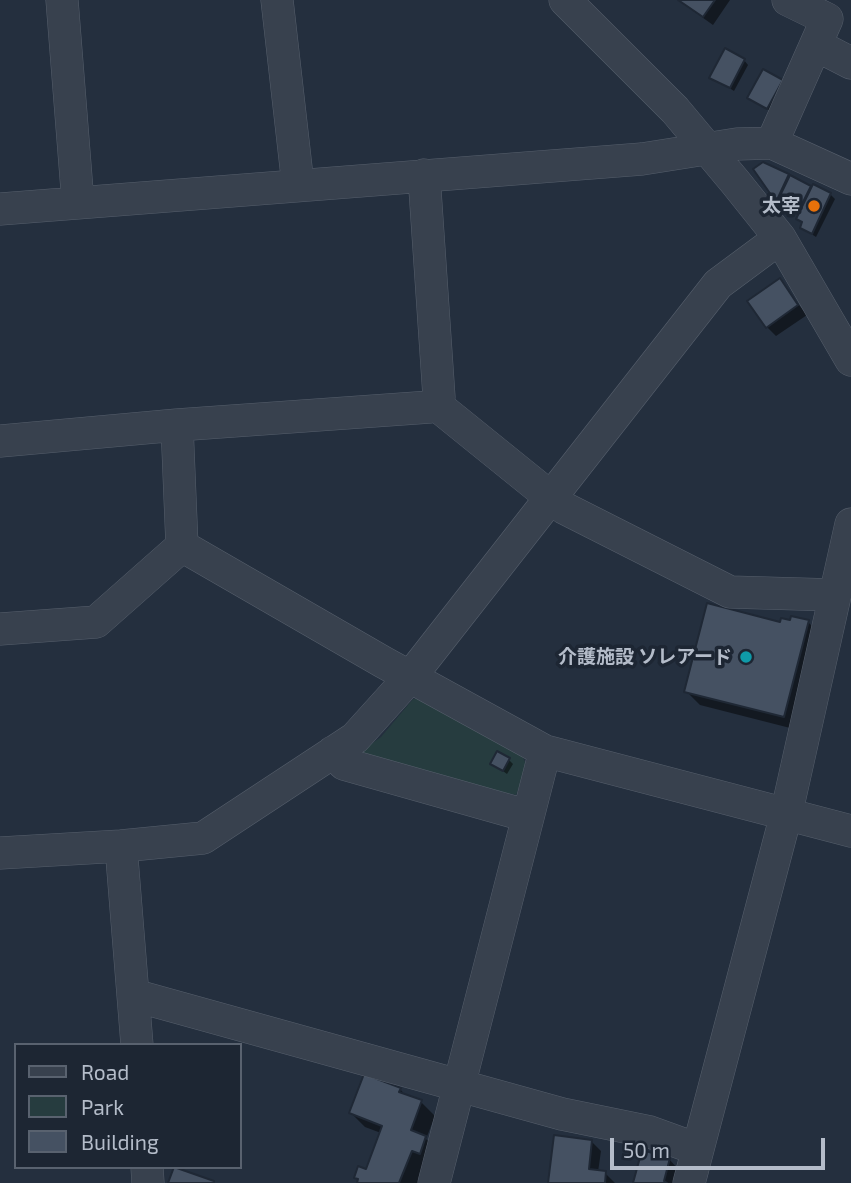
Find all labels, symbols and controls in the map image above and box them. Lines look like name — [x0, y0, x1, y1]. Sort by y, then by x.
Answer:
place label: 太宰 — [762, 195, 800, 217]
marker: 太宰 — [806, 198, 822, 214]
place label: 介護施設 ソレアード — [558, 646, 732, 668]
marker: 介護施設 ソレアード — [738, 649, 754, 665]
legend — [14, 1043, 242, 1169]
text: Road — [81, 1059, 129, 1084]
text: Park — [81, 1094, 124, 1119]
scale bar — [613, 1124, 828, 1168]
text: Building — [81, 1129, 159, 1154]
text: 50 m — [623, 1137, 670, 1162]

